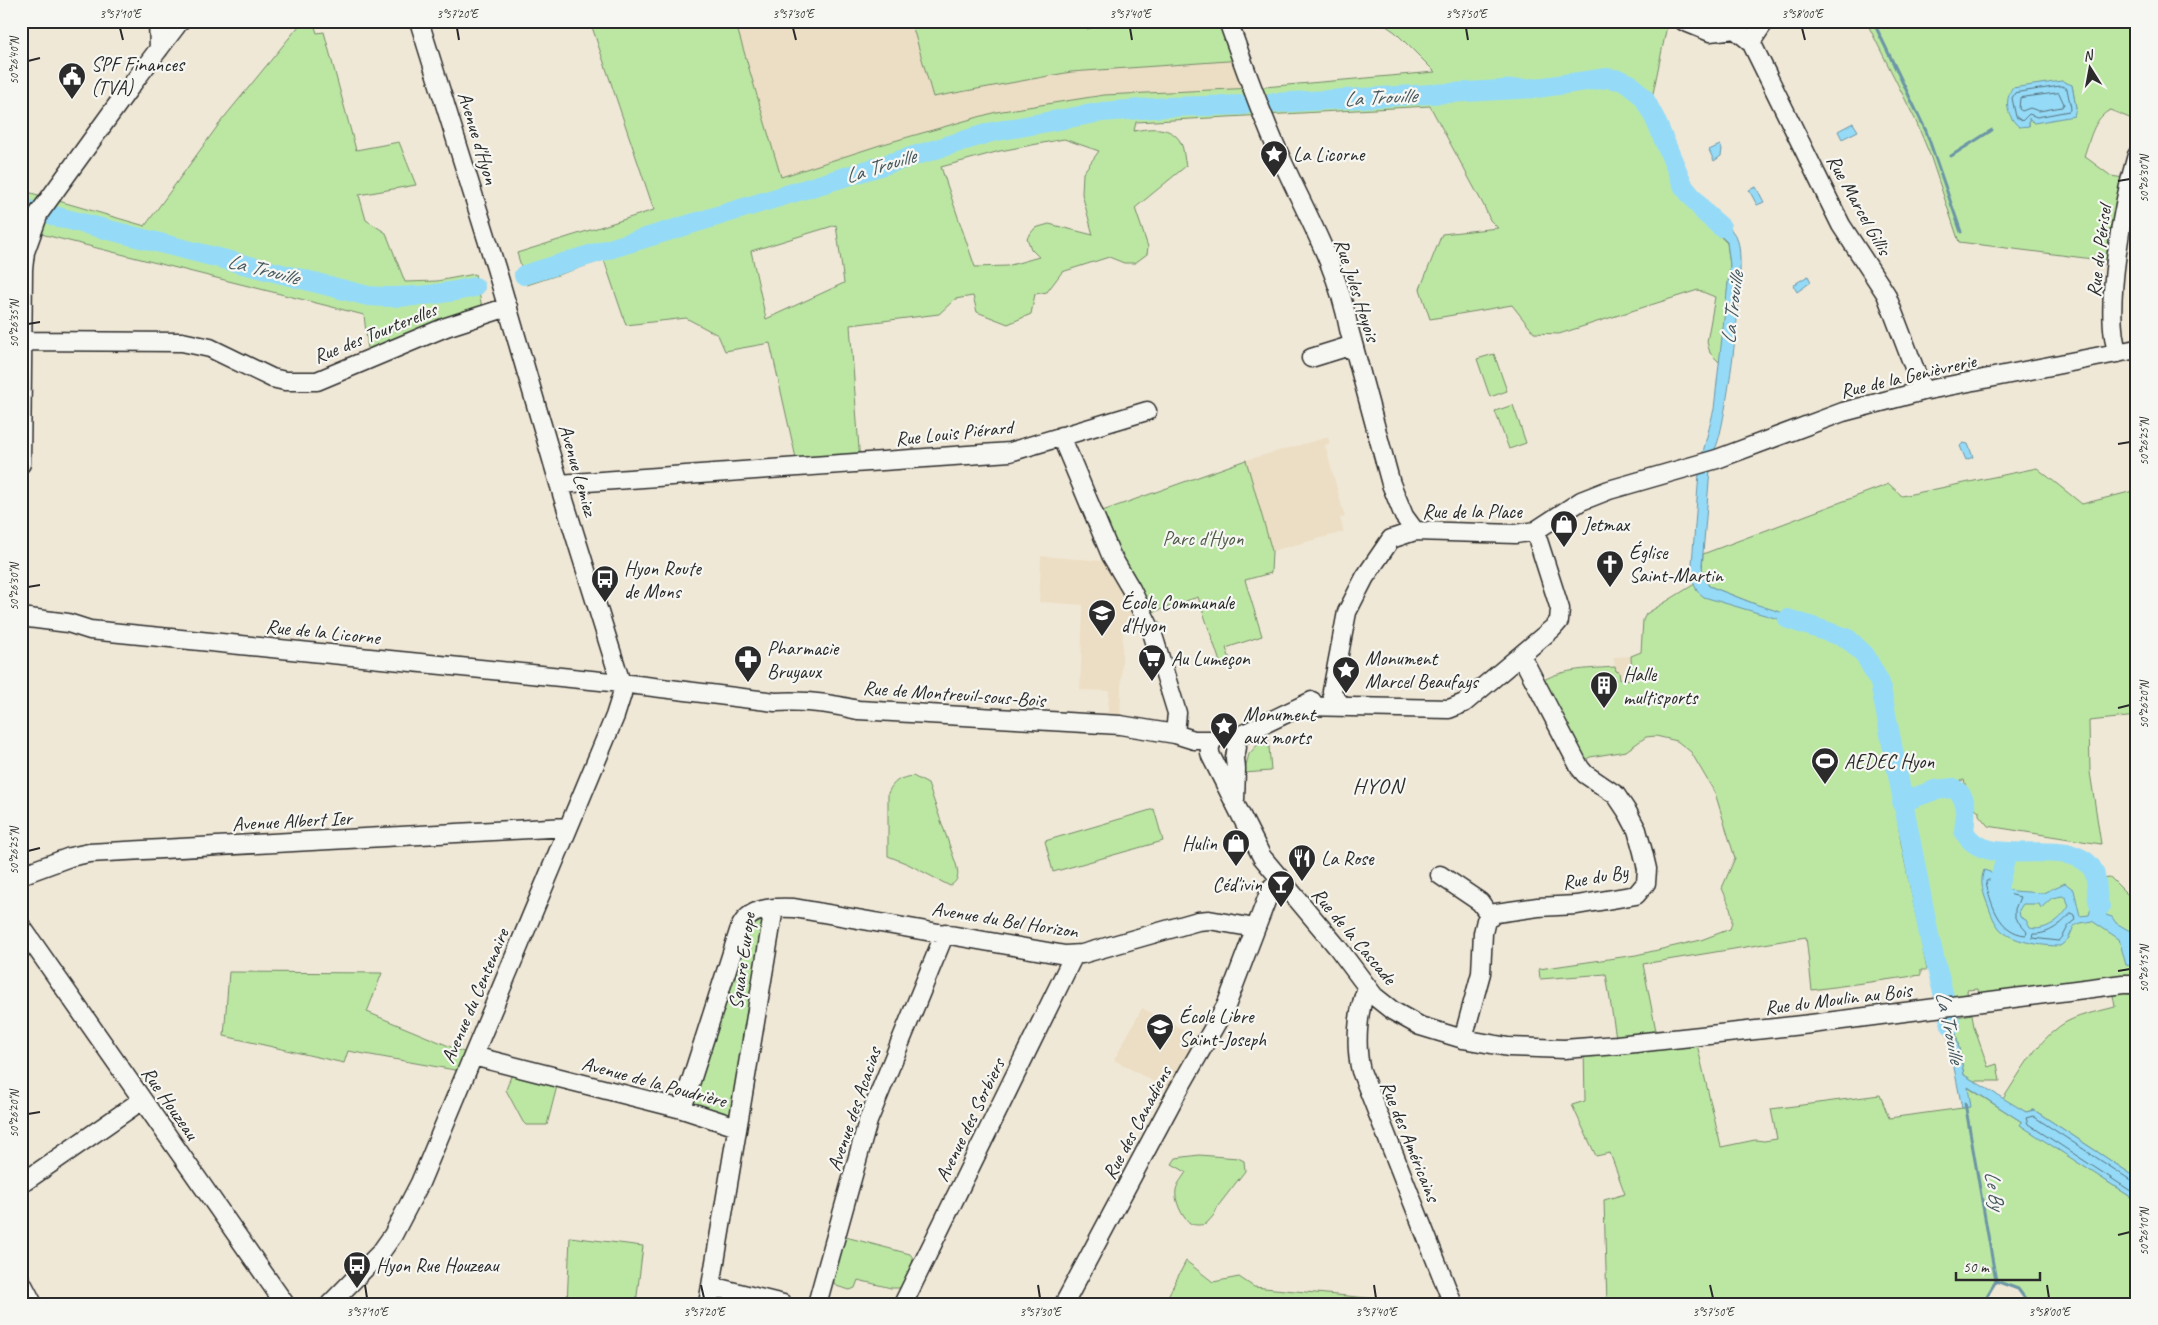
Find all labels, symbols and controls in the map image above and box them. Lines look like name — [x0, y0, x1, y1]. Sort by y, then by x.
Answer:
text: 3°57'10"E — [100, 6, 142, 22]
text: 3°57'20"E — [437, 6, 479, 22]
text: 3°57'30"E — [773, 6, 815, 22]
text: 3°57'40"E — [1110, 6, 1152, 22]
text: 3°57'50"E — [1446, 6, 1488, 22]
text: 3°58'00"E — [1782, 6, 1824, 22]
text: 50°26'40"N — [6, 36, 22, 85]
north arrow — [2066, 42, 2116, 92]
text: N — [2082, 46, 2096, 65]
place label: SPF Finances (TVA) — [91, 52, 186, 100]
public building icon: SPF Finances (TVA) — [57, 61, 87, 100]
water label: La Trouille — [1343, 82, 1420, 112]
street label: Avenue d'Hyon — [452, 89, 504, 188]
place icon: La Licorne — [1259, 139, 1289, 178]
water label: La Trouille — [842, 142, 921, 189]
place label: La Licorne — [1293, 142, 1366, 167]
street label: Rue Marcel Gillis — [1821, 150, 1898, 262]
text: 50°26'30"N — [2136, 154, 2152, 203]
street label: Rue du Périsel — [2081, 200, 2117, 298]
street label: Rue Jules Hoyois — [1329, 235, 1386, 347]
water label: La Trouille — [225, 248, 304, 291]
water label: La Trouille — [1715, 267, 1750, 346]
street label: Rue des Tourterelles — [310, 296, 442, 369]
text: 50°26'35"N — [6, 299, 22, 348]
street label: Rue de la Genièvrerie — [1838, 348, 1980, 404]
street label: Rue Louis Piérard — [894, 414, 1017, 452]
text: 50°26'25"N — [2136, 417, 2152, 466]
street label: Avenue Lemiez — [553, 422, 604, 521]
street label: Rue de la Place — [1422, 499, 1523, 524]
shop icon: Jetmax — [1549, 509, 1579, 548]
place label: Jetmax — [1582, 512, 1631, 537]
park label: Parc d'Hyon — [1163, 526, 1244, 551]
place label: Église Saint-Martin — [1629, 540, 1724, 588]
church icon: Église Saint-Martin — [1595, 549, 1625, 588]
place label: Hyon Route de Mons — [624, 556, 702, 604]
text: 50°26'30"N — [6, 562, 22, 611]
bus stop icon: Hyon Route de Mons — [590, 564, 620, 603]
place label: École Communale d'Hyon — [1121, 590, 1236, 638]
school or university icon: École Communale d'Hyon — [1087, 598, 1117, 637]
street label: Rue de la Licorne — [265, 614, 383, 651]
place label: Pharmacie Bruyaux — [767, 636, 840, 684]
supermarket icon: Au Lumeçon — [1137, 643, 1167, 682]
pharmacy icon: Pharmacie Bruyaux — [733, 644, 763, 683]
place label: Au Lumeçon — [1171, 646, 1251, 671]
place label: Monument Marcel Beaufays — [1365, 646, 1480, 694]
place icon: Monument Marcel Beaufays — [1331, 655, 1361, 694]
place label: Halle multisports — [1623, 662, 1700, 710]
building icon: Halle multisports — [1589, 670, 1619, 709]
street label: Rue de Montreuil-sous-Bois — [862, 675, 1048, 713]
text: 50°26'20"N — [2136, 680, 2152, 729]
place label: Monument aux morts — [1243, 702, 1318, 750]
place icon: Monument aux morts — [1209, 711, 1239, 750]
sports icon: AEDEC Hyon — [1810, 746, 1840, 785]
place label: AEDEC Hyon — [1844, 749, 1935, 774]
district label: HYON — [1352, 772, 1406, 800]
street label: Avenue Albert Ier — [232, 805, 354, 837]
text: 50°26'25"N — [6, 826, 22, 875]
shop icon: Hulin — [1221, 828, 1251, 867]
place label: Hulin — [1182, 831, 1218, 856]
restaurant icon: La Rose — [1287, 843, 1317, 882]
place label: La Rose — [1321, 846, 1375, 871]
street label: Rue du By — [1560, 859, 1631, 895]
bar icon: Céd'ivin — [1266, 869, 1296, 908]
place label: Céd'ivin — [1213, 872, 1263, 897]
street label: Rue de la Cascade — [1306, 882, 1403, 991]
street label: Avenue du Bel Horizon — [930, 896, 1081, 944]
street label: Square Europe — [723, 910, 761, 1011]
street label: Avenue du Centenaire — [435, 923, 515, 1067]
text: 50°26'15"N — [2136, 944, 2152, 993]
street label: Rue du Moulin au Bois — [1763, 977, 1915, 1020]
water label: La Trouille — [1930, 989, 1971, 1068]
place label: École Libre Saint-Joseph — [1179, 1004, 1267, 1052]
school or university icon: École Libre Saint-Joseph — [1145, 1012, 1175, 1051]
street label: Avenue des Acacias — [821, 1042, 887, 1174]
street label: Avenue de la Poudrière — [579, 1051, 730, 1114]
street label: Avenue des Sorbiers — [929, 1052, 1012, 1186]
street label: Rue des Canadiens — [1097, 1060, 1178, 1184]
street label: Rue Houzeau — [136, 1062, 205, 1146]
street label: Rue des Américains — [1374, 1077, 1446, 1207]
text: 50°26'20"N — [6, 1089, 22, 1138]
water label: Le By — [1979, 1169, 2012, 1215]
text: 50°26'10"N — [2136, 1207, 2152, 1256]
bus stop icon: Hyon Rue Houzeau — [342, 1250, 372, 1289]
scale bar — [1956, 1250, 2039, 1282]
place label: Hyon Rue Houzeau — [376, 1253, 500, 1278]
text: 50 m — [1963, 1258, 1990, 1277]
text: 3°57'10"E — [347, 1304, 389, 1320]
text: 3°57'20"E — [684, 1304, 726, 1320]
text: 3°57'30"E — [1020, 1304, 1062, 1320]
text: 3°57'40"E — [1356, 1304, 1398, 1320]
text: 3°57'50"E — [1693, 1304, 1735, 1320]
text: 3°58'00"E — [2029, 1304, 2071, 1320]

